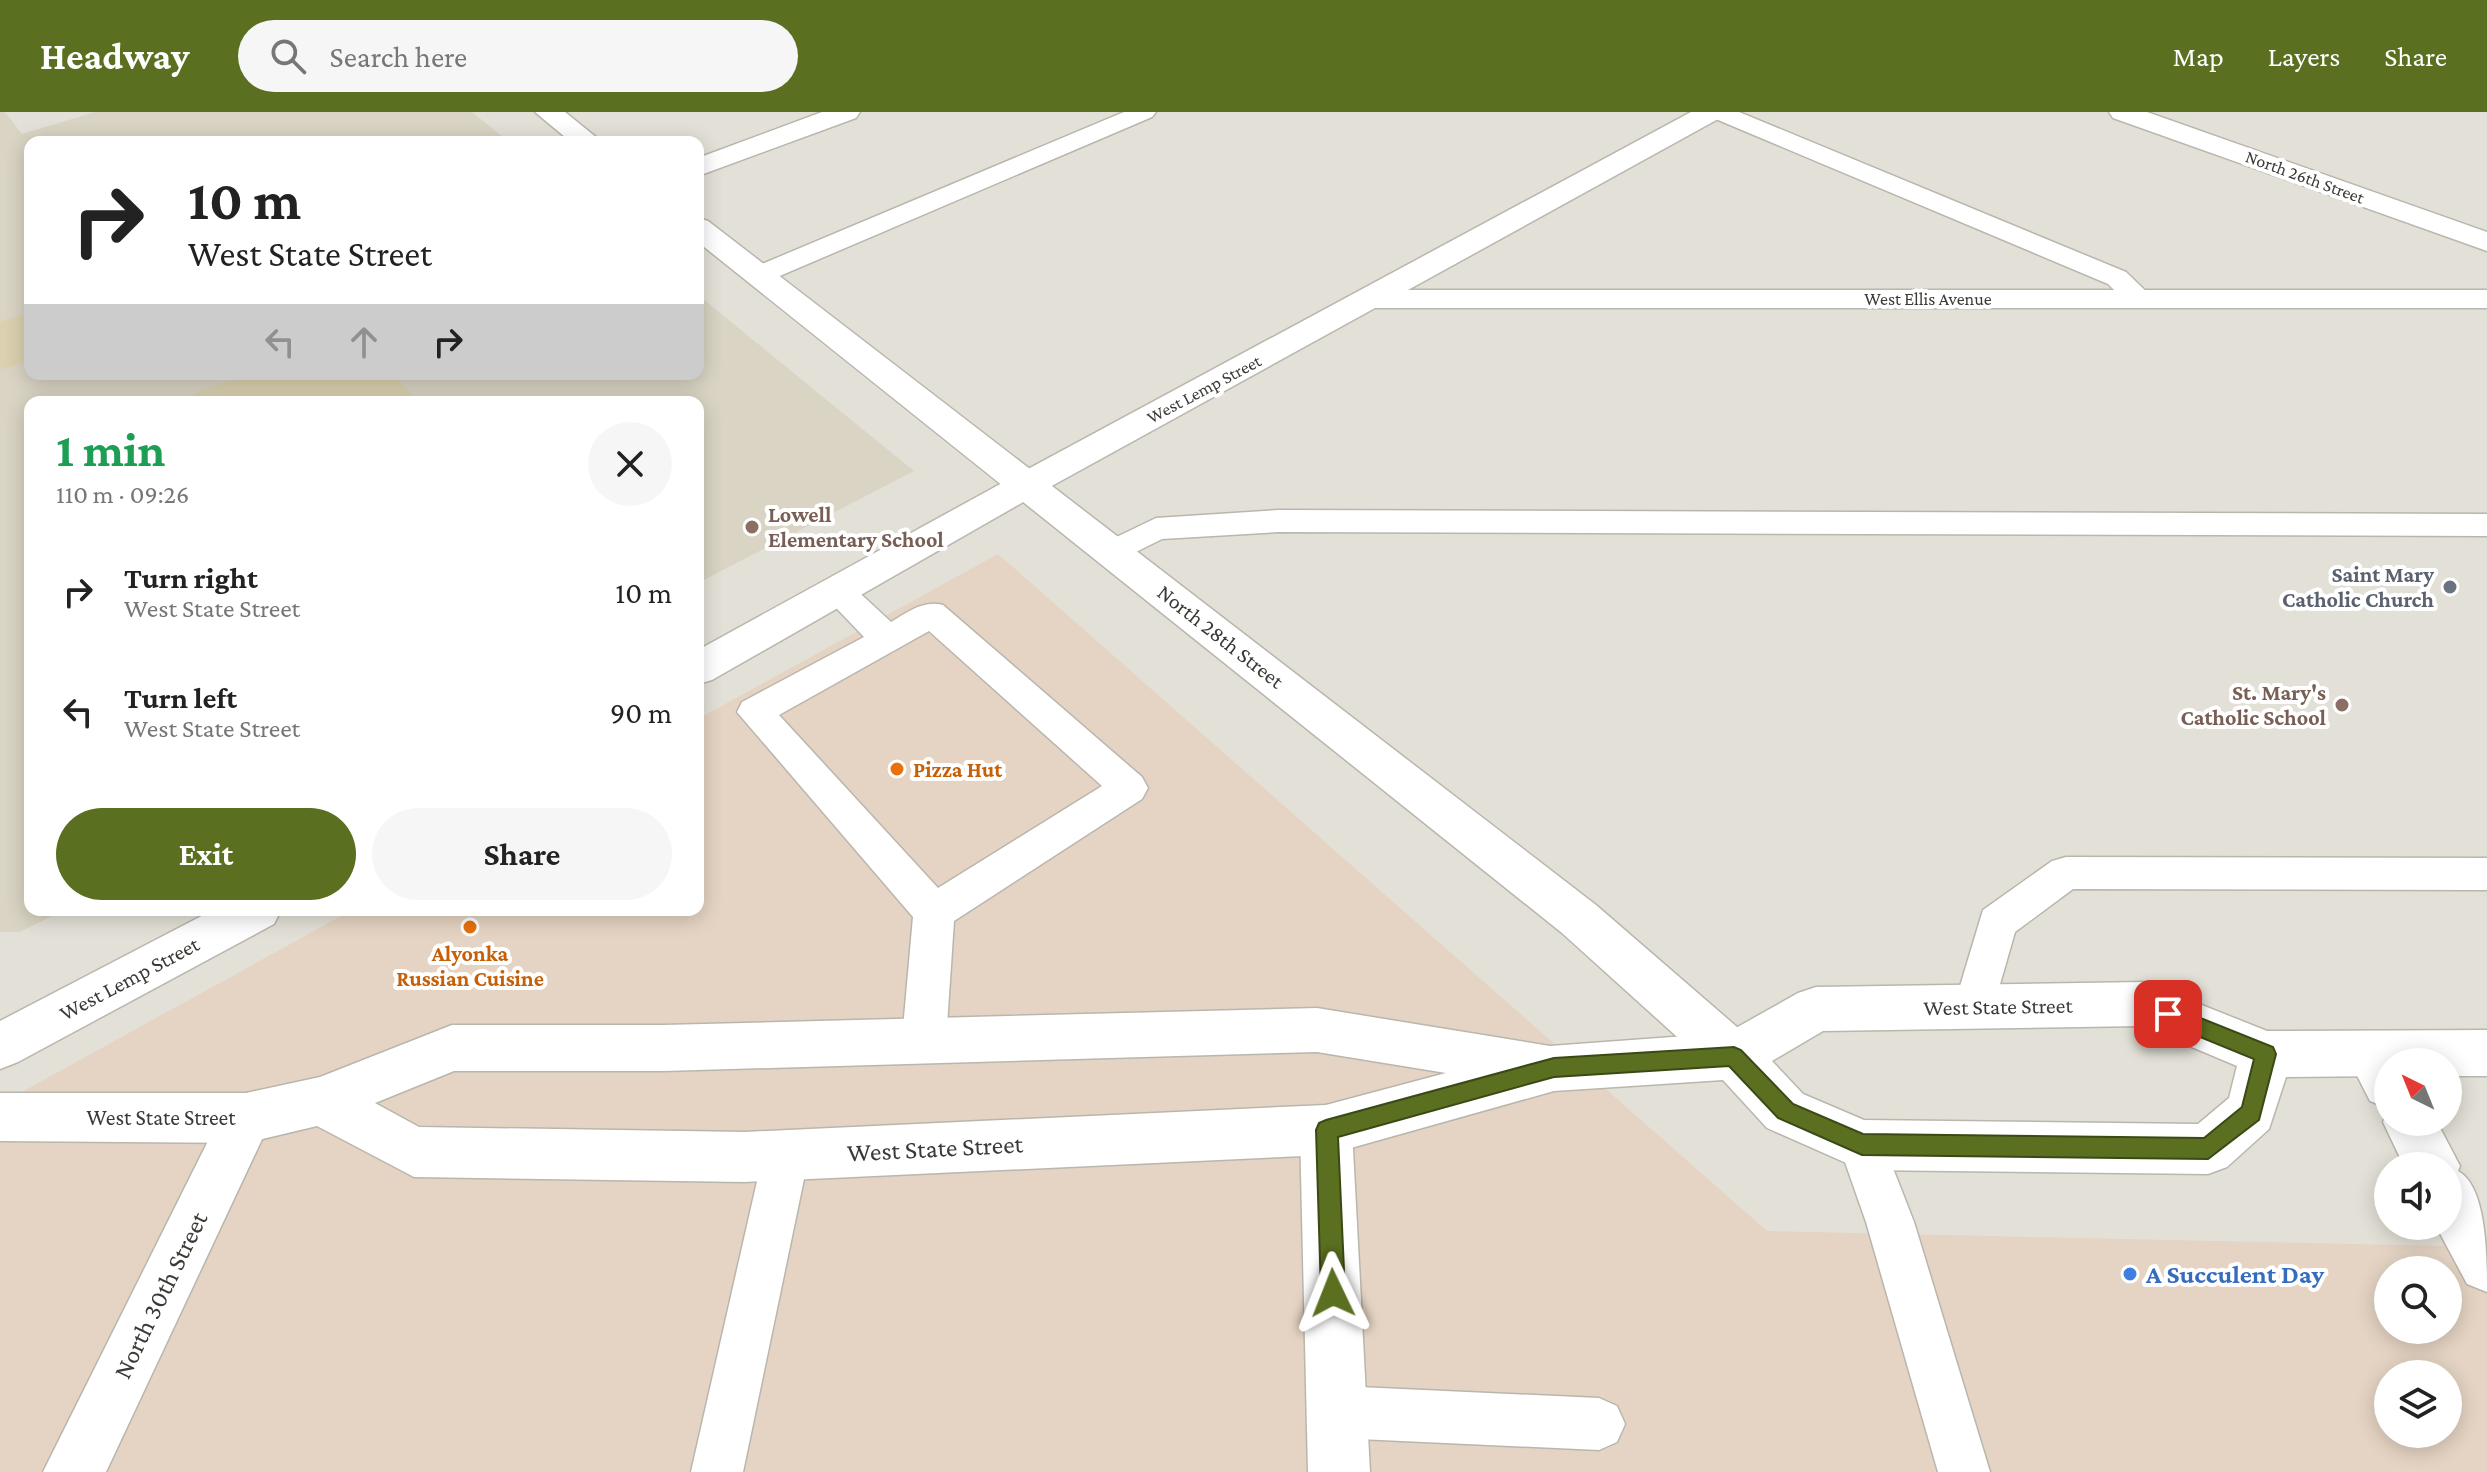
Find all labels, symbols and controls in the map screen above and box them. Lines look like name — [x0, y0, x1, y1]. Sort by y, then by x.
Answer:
search box — [238, 20, 798, 92]
icon: search — [266, 34, 310, 78]
text: Headway — [40, 35, 190, 77]
text: Search here — [330, 40, 467, 73]
text: Map — [2173, 41, 2224, 72]
text: Layers — [2268, 41, 2340, 72]
text: Share — [2384, 41, 2447, 72]
street label: North 26th Street — [2243, 146, 2368, 208]
icon: right — [56, 168, 160, 272]
text: 10 m — [188, 169, 301, 231]
text: West State Street — [188, 234, 432, 274]
street label: West Ellis Avenue — [1864, 289, 1992, 309]
icon: left — [258, 320, 302, 364]
icon: ahead — [342, 320, 386, 364]
icon: right — [426, 320, 470, 364]
street label: West Lemp Street — [1143, 350, 1265, 428]
button: close — [588, 422, 672, 506]
text: 1 min — [56, 423, 165, 476]
text: 110 m · 09:26 — [56, 480, 189, 509]
place label: Lowell Elementary School — [768, 502, 944, 552]
marker: Lowell Elementary School — [743, 518, 761, 536]
text: Turn right — [124, 561, 258, 594]
place label: Saint Mary Catholic Church — [2282, 562, 2434, 612]
icon: right — [56, 570, 100, 614]
text: 10 m — [615, 576, 672, 609]
marker: Saint Mary Catholic Church — [2441, 578, 2459, 596]
street label: North 28th Street — [1153, 579, 1289, 694]
text: West State Street — [124, 594, 300, 623]
place label: St. Mary's Catholic School — [2180, 680, 2327, 730]
text: Turn left — [124, 681, 237, 714]
icon: left — [56, 690, 100, 734]
text: 90 m — [610, 696, 672, 729]
marker: St. Mary's Catholic School — [2333, 696, 2351, 714]
text: West State Street — [124, 714, 300, 743]
place label: Pizza Hut — [913, 757, 1003, 782]
marker: Pizza Hut — [888, 760, 906, 778]
button: Exit — [56, 808, 356, 900]
button: Share — [372, 808, 672, 900]
marker: Alyonka Russian Cuisine — [461, 918, 479, 936]
street label: West Lemp Street — [55, 931, 204, 1026]
place label: Alyonka Russian Cuisine — [396, 941, 544, 991]
pin — [2134, 980, 2202, 1048]
icon: arrive — [2146, 992, 2190, 1036]
street label: West State Street — [1923, 993, 2073, 1020]
north arrow — [2374, 1048, 2462, 1136]
map controls — [2374, 1048, 2462, 1448]
street label: West State Street — [86, 1105, 236, 1130]
street label: West State Street — [846, 1129, 1024, 1168]
button: sound — [2374, 1152, 2462, 1240]
street label: North 30th Street — [108, 1207, 214, 1383]
position arrow — [1291, 1251, 1375, 1335]
button: search — [2374, 1256, 2462, 1344]
place label: A Succulent Day — [2145, 1260, 2325, 1289]
marker: A Succulent Day — [2121, 1265, 2139, 1283]
button: layers — [2374, 1360, 2462, 1448]

